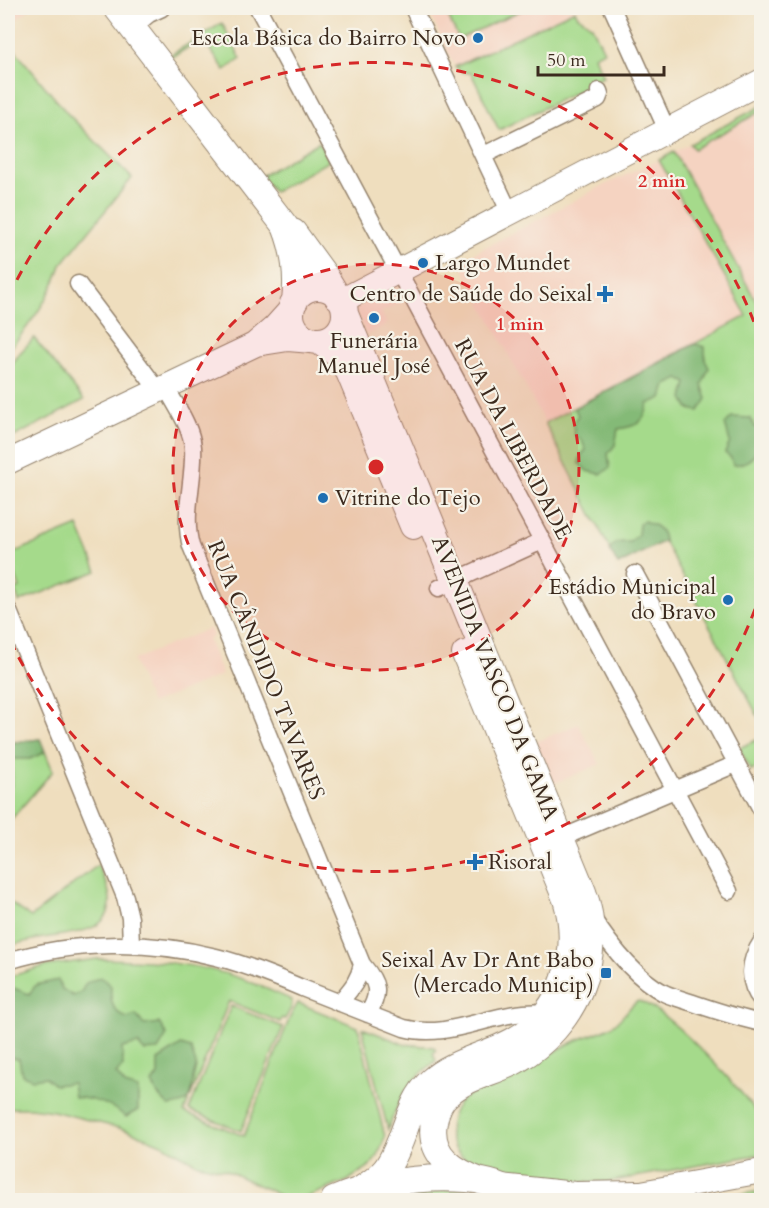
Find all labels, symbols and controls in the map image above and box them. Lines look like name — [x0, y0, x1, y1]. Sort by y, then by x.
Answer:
place label: Escola Básica do Bairro Novo — [191, 23, 466, 53]
marker: Escola Básica do Bairro Novo — [471, 31, 485, 45]
scale bar — [538, 39, 664, 77]
text: 50 m — [547, 48, 586, 73]
text: 2 min — [638, 169, 686, 194]
place label: Largo Mundet — [435, 248, 570, 278]
marker: Largo Mundet — [416, 256, 430, 270]
place label: Centro de Saúde do Seixal — [349, 279, 592, 309]
marker: Centro de Saúde do Seixal — [596, 285, 614, 303]
marker: Funerária Manuel José — [367, 311, 381, 325]
text: 1 min — [496, 312, 544, 337]
place label: Funerária Manuel José — [318, 326, 431, 381]
street label: RUA DA LIBERDADE — [447, 333, 579, 545]
centre of rings — [366, 457, 386, 477]
place label: Vitrine do Tejo — [335, 483, 481, 513]
marker: Vitrine do Tejo — [316, 491, 330, 505]
street label: AVENIDA VASCO DA GAMA — [424, 531, 566, 825]
street label: RUA CÂNDIDO TAVARES — [200, 536, 332, 804]
place label: Estádio Municipal do Bravo — [548, 572, 716, 627]
marker: Estádio Municipal do Bravo — [721, 593, 735, 607]
place label: Risoral — [488, 847, 552, 877]
marker: Risoral — [466, 853, 484, 871]
place label: Seixal Av Dr Ant Babo (Mercado Municip) — [381, 945, 594, 1000]
marker: Seixal Av Dr Ant Babo (Mercado Municip) — [599, 966, 613, 980]

